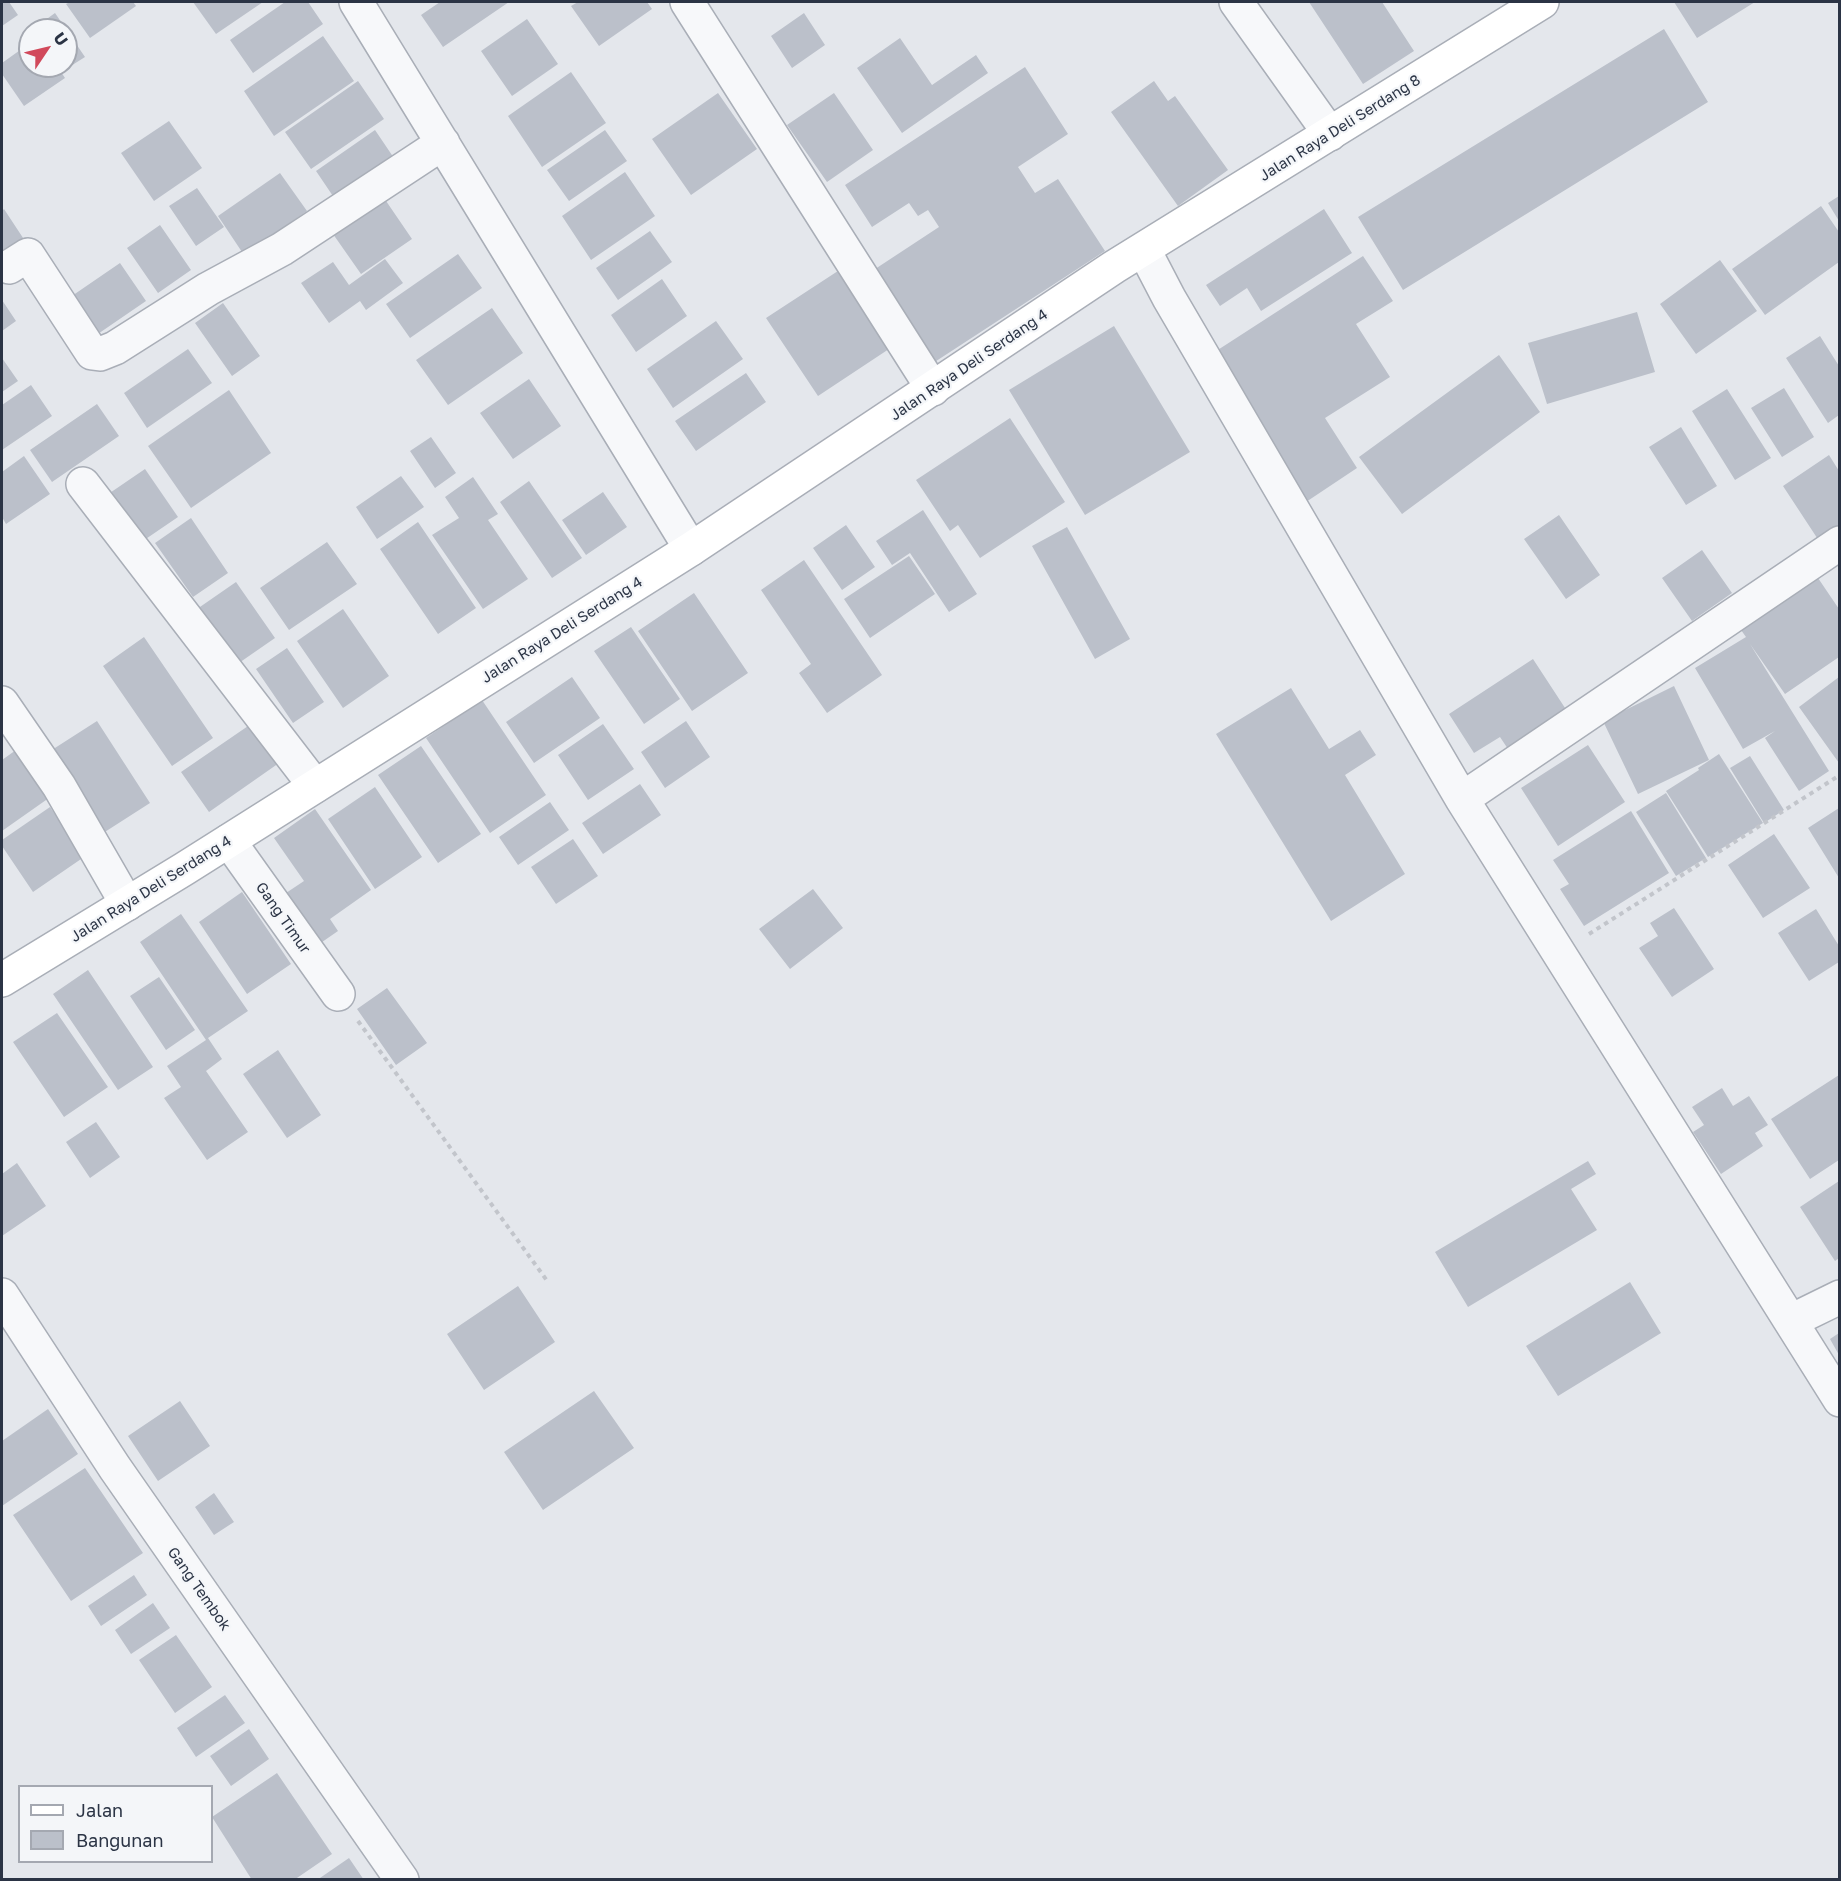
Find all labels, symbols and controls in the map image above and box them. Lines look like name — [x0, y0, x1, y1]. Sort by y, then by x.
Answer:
north arrow — [18, 18, 78, 78]
text: U — [50, 28, 73, 49]
street label: Jalan Raya Deli Serdang 8 — [1256, 71, 1424, 185]
street label: Jalan Raya Deli Serdang 4 — [887, 305, 1051, 425]
street label: Jalan Raya Deli Serdang 4 — [478, 573, 646, 687]
street label: Jalan Raya Deli Serdang 4 — [67, 832, 235, 946]
street label: Gang Timur — [252, 879, 314, 957]
street label: Gang Tembok — [164, 1544, 234, 1634]
legend — [18, 1785, 213, 1863]
text: Jalan — [76, 1799, 123, 1821]
text: Bangunan — [76, 1829, 164, 1851]

